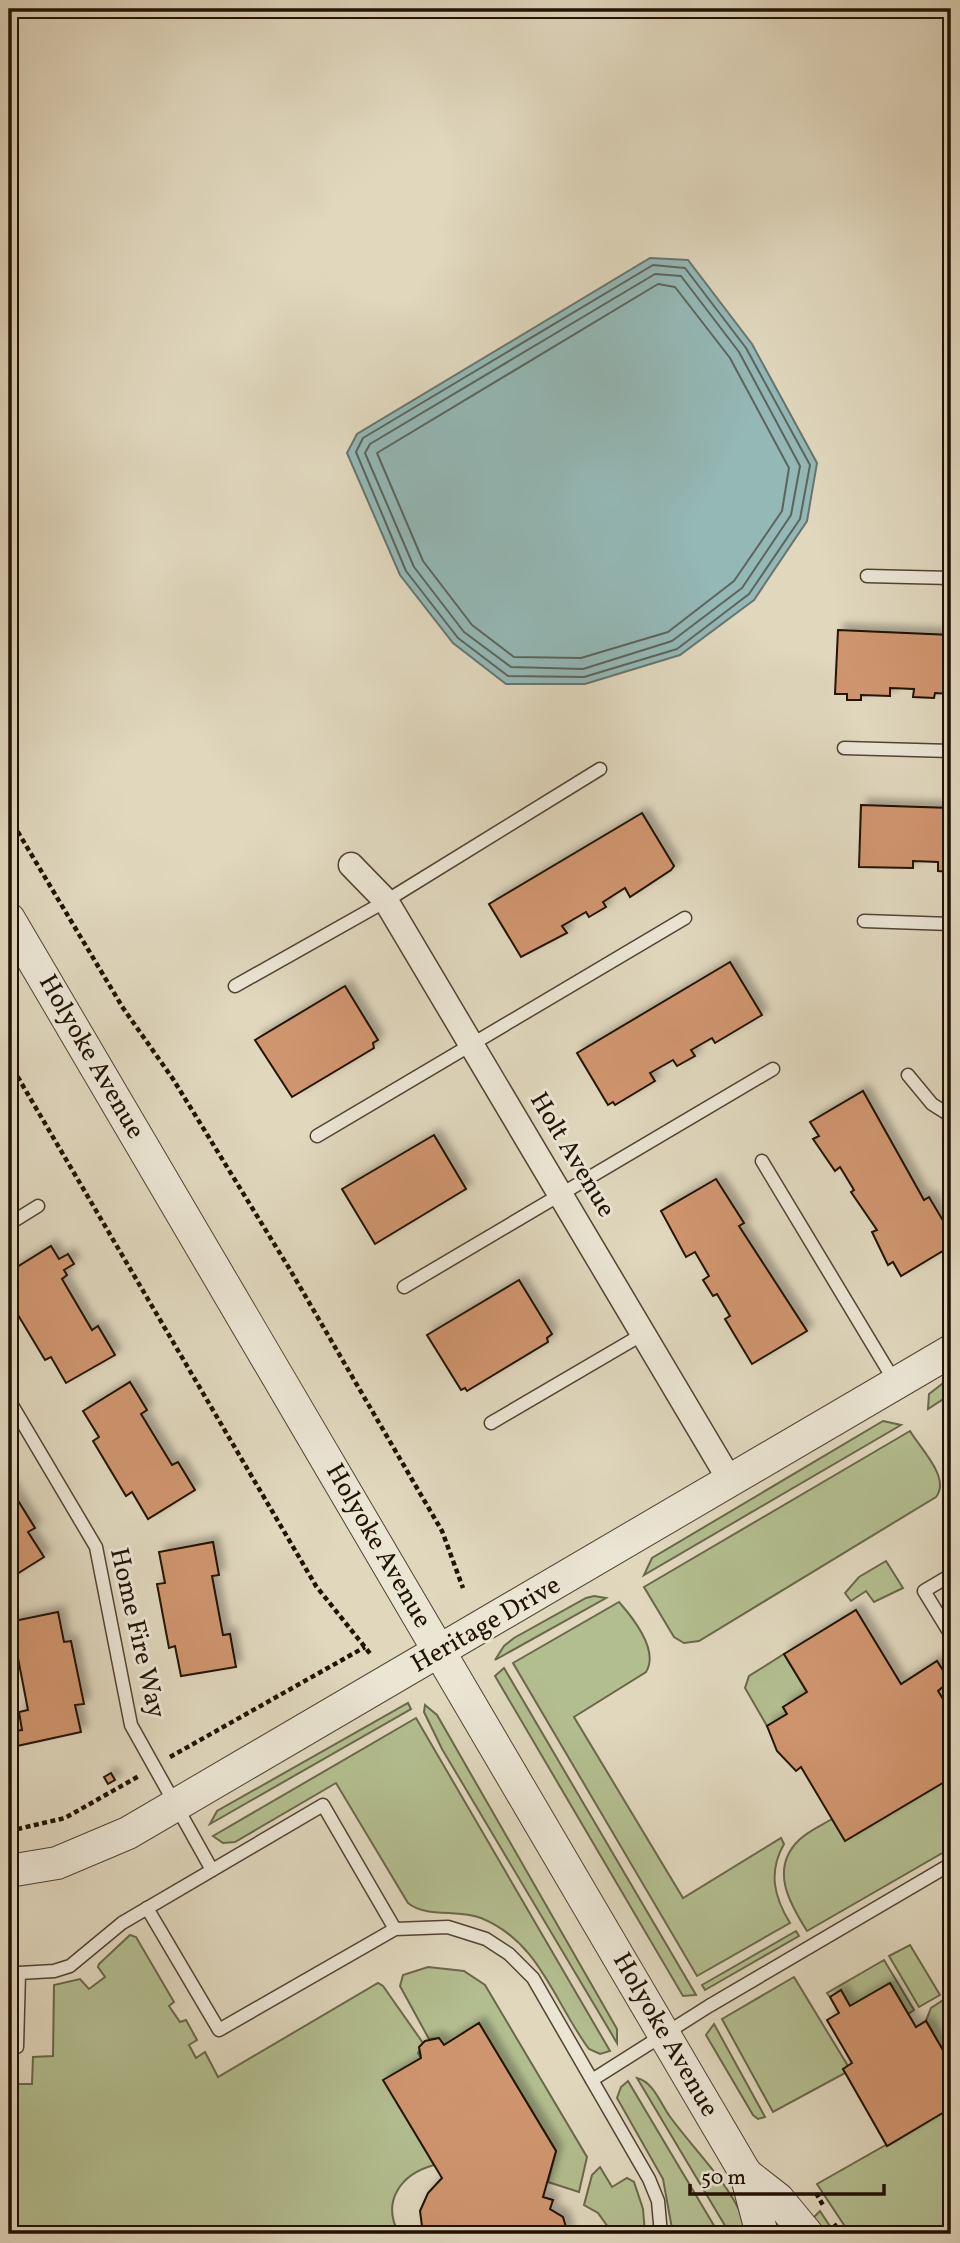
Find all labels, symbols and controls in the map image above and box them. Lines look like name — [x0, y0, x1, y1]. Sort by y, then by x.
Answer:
street label: Holyoke Avenue — [29, 968, 153, 1146]
street label: Holt Avenue — [520, 1086, 624, 1224]
street label: Holyoke Avenue — [316, 1457, 440, 1635]
street label: Home Fire Way — [100, 1544, 174, 1722]
street label: Heritage Drive — [405, 1568, 567, 1682]
street label: Holyoke Avenue — [603, 1946, 727, 2124]
scale bar — [690, 2152, 885, 2196]
text: 50 m — [701, 2164, 746, 2193]

